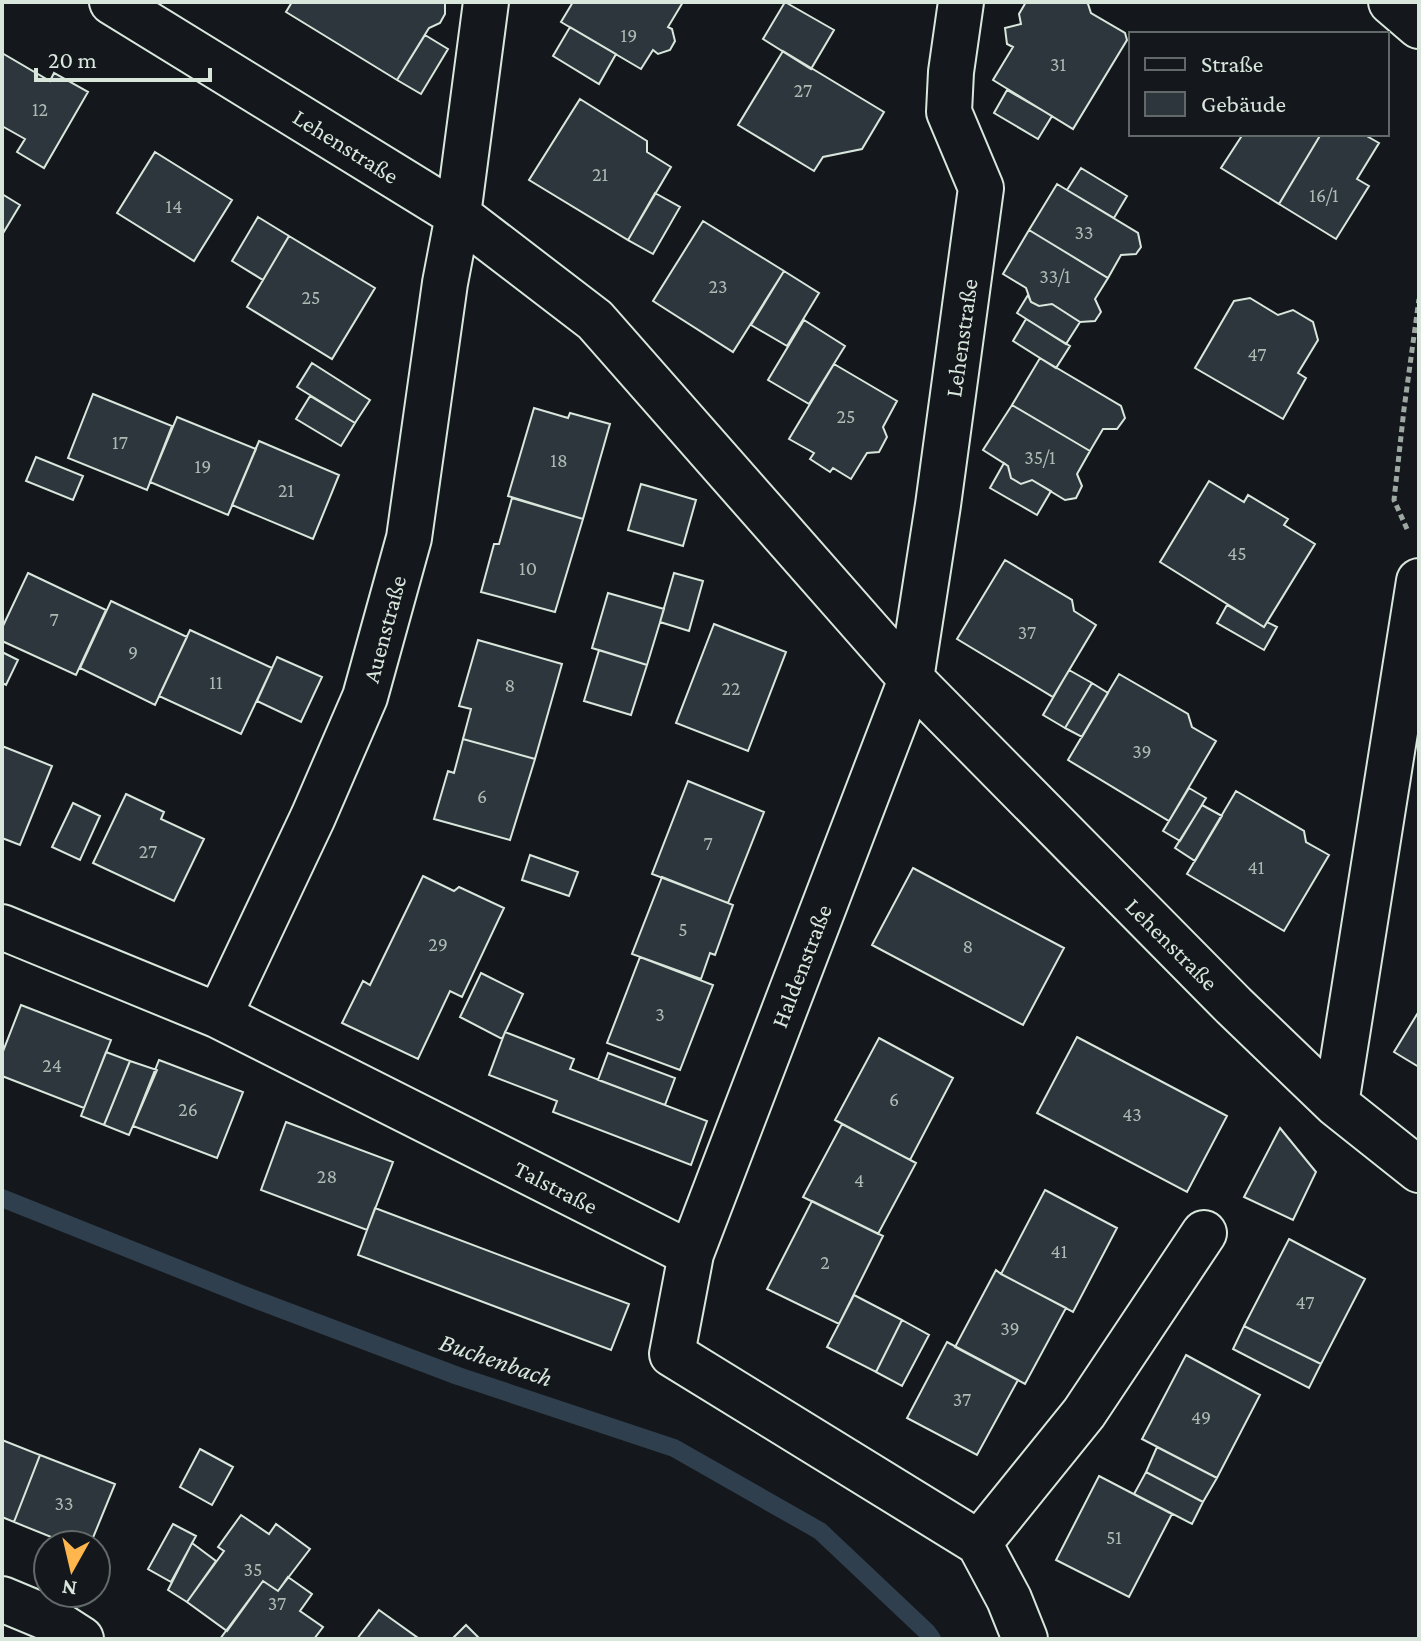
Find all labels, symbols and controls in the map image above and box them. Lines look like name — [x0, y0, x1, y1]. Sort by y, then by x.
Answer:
house number: 19 — [621, 24, 637, 46]
scale bar — [36, 32, 210, 82]
legend — [1129, 32, 1389, 136]
text: 20 m — [48, 46, 97, 73]
text: Straße — [1201, 50, 1263, 77]
house number: 31 — [1050, 53, 1066, 75]
house number: 27 — [794, 79, 812, 101]
text: Gebäude — [1201, 90, 1286, 117]
house number: 12 — [32, 98, 48, 120]
street label: Lehenstraße — [288, 103, 404, 189]
house number: 21 — [592, 163, 608, 185]
house number: 16/1 — [1309, 184, 1339, 206]
house number: 14 — [166, 195, 182, 217]
house number: 33 — [1075, 221, 1093, 243]
house number: 33/1 — [1039, 265, 1071, 287]
house number: 23 — [708, 275, 728, 297]
street label: Lehenstraße — [939, 277, 983, 399]
house number: 25 — [302, 286, 320, 308]
house number: 47 — [1248, 343, 1266, 365]
house number: 25 — [837, 405, 855, 427]
house number: 17 — [112, 431, 128, 453]
house number: 35/1 — [1024, 446, 1056, 468]
house number: 18 — [550, 449, 568, 471]
house number: 19 — [195, 455, 211, 477]
house number: 21 — [278, 479, 294, 501]
house number: 45 — [1227, 542, 1247, 564]
house number: 10 — [519, 557, 537, 579]
street label: Auenstraße — [357, 572, 411, 686]
house number: 7 — [49, 608, 59, 630]
house number: 37 — [1018, 621, 1036, 643]
house number: 9 — [128, 641, 138, 663]
house number: 11 — [209, 671, 223, 693]
house number: 8 — [505, 674, 515, 696]
house number: 22 — [722, 677, 740, 699]
house number: 39 — [1132, 740, 1152, 762]
house number: 6 — [477, 785, 487, 807]
house number: 7 — [703, 832, 713, 854]
house number: 27 — [139, 840, 157, 862]
house number: 41 — [1248, 856, 1264, 878]
street label: Lehenstraße — [1120, 892, 1224, 996]
street label: Haldenstraße — [765, 901, 837, 1031]
house number: 5 — [678, 918, 688, 940]
house number: 29 — [428, 933, 448, 955]
house number: 8 — [963, 935, 973, 957]
house number: 3 — [655, 1003, 665, 1025]
house number: 24 — [42, 1054, 62, 1076]
house number: 6 — [889, 1088, 899, 1110]
house number: 26 — [178, 1098, 198, 1120]
house number: 43 — [1122, 1103, 1142, 1125]
street label: Talstraße — [510, 1155, 602, 1219]
house number: 28 — [317, 1165, 337, 1187]
house number: 4 — [854, 1169, 864, 1191]
house number: 41 — [1051, 1240, 1067, 1262]
house number: 2 — [820, 1251, 830, 1273]
house number: 47 — [1296, 1291, 1314, 1313]
house number: 39 — [1000, 1317, 1020, 1339]
water label: Buchenbach — [436, 1327, 556, 1393]
house number: 37 — [953, 1388, 971, 1410]
house number: 49 — [1191, 1406, 1211, 1428]
house number: 33 — [55, 1492, 73, 1514]
house number: 51 — [1106, 1526, 1122, 1548]
north arrow — [32, 1529, 112, 1609]
house number: 35 — [244, 1558, 262, 1580]
text: N — [60, 1575, 78, 1602]
house number: 37 — [268, 1592, 286, 1614]

